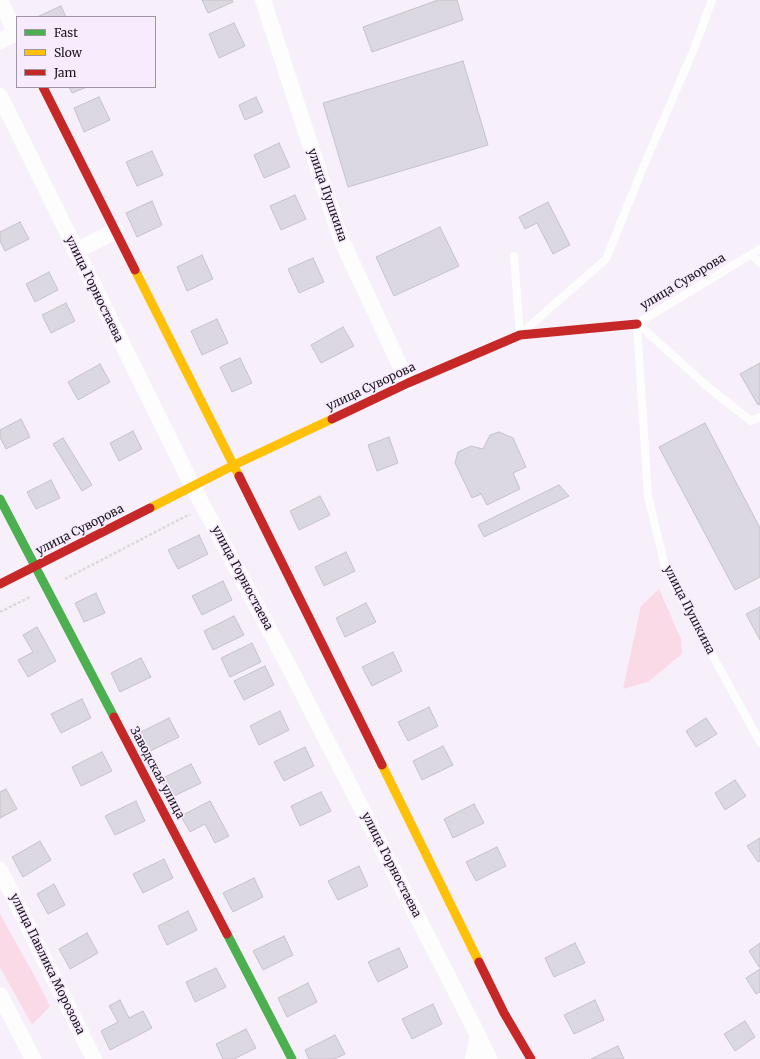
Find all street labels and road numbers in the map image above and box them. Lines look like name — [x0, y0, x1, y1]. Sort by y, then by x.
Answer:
street label: улица Пушкина — [304, 146, 350, 244]
street label: улица Горностаева — [62, 234, 126, 344]
street label: улица Суворова — [638, 251, 728, 313]
street label: улица Суворова — [324, 360, 418, 414]
street label: улица Суворова — [34, 502, 126, 558]
street label: улица Горностаева — [208, 523, 276, 633]
street label: улица Пушкина — [660, 563, 718, 657]
street label: Заводская улица — [127, 725, 187, 821]
street label: улица Горностаева — [358, 810, 424, 920]
street label: улица Павлика Морозова — [7, 891, 87, 1037]

